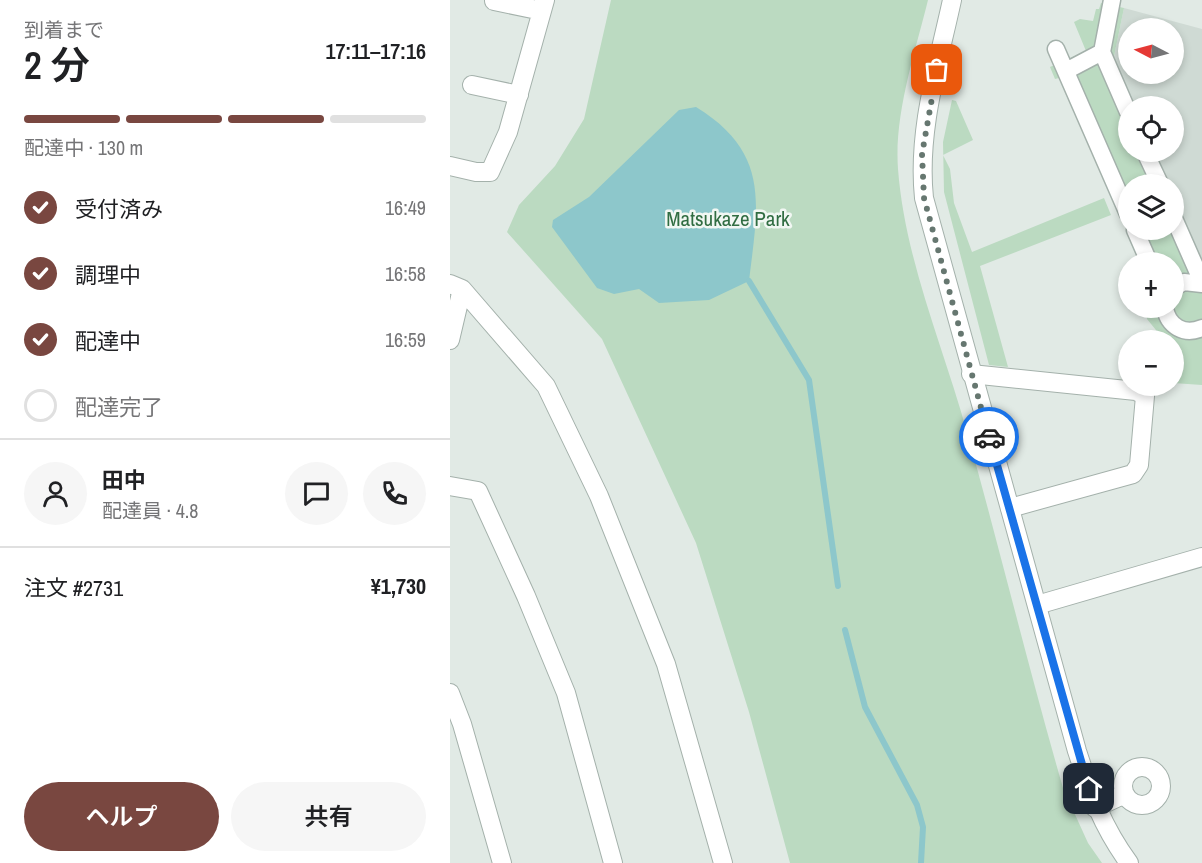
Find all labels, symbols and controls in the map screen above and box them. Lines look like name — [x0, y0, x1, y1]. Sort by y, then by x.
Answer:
text: 到着まで — [24, 16, 104, 43]
north arrow — [1118, 18, 1184, 84]
map controls — [1118, 18, 1184, 396]
text: 17:11–17:16 — [325, 36, 426, 66]
text: 2 分 — [24, 39, 90, 91]
pin — [911, 44, 962, 95]
icon: bag — [920, 53, 953, 86]
button: locate — [1118, 96, 1184, 162]
text: 配達中 · 130 m — [24, 134, 143, 161]
button: layers — [1118, 174, 1184, 240]
icon: check — [24, 191, 57, 224]
text: 受付済み — [75, 194, 163, 224]
text: 16:49 — [385, 194, 426, 221]
park label: Matsukaze Park — [666, 204, 790, 233]
button: + — [1118, 252, 1184, 318]
icon: check — [24, 257, 57, 290]
text: 調理中 — [75, 260, 141, 290]
text: 16:58 — [385, 260, 426, 287]
icon: check — [24, 323, 57, 356]
text: 配達中 — [75, 326, 141, 356]
text: 16:59 — [385, 326, 426, 353]
button: − — [1118, 330, 1184, 396]
text: 配達完了 — [75, 392, 163, 422]
courier — [959, 407, 1019, 467]
icon: car — [973, 421, 1006, 454]
button: person — [24, 462, 87, 525]
button: chat — [285, 462, 348, 525]
button: phone — [363, 462, 426, 525]
text: 田中 — [102, 465, 146, 495]
text: 配達員 · 4.8 — [102, 497, 198, 524]
text: ¥1,730 — [371, 571, 426, 601]
text: 注文 #2731 — [24, 573, 123, 603]
pin — [1063, 763, 1114, 814]
icon: home — [1072, 772, 1105, 805]
button: ヘルプ — [24, 782, 219, 851]
button: 共有 — [231, 782, 426, 851]

